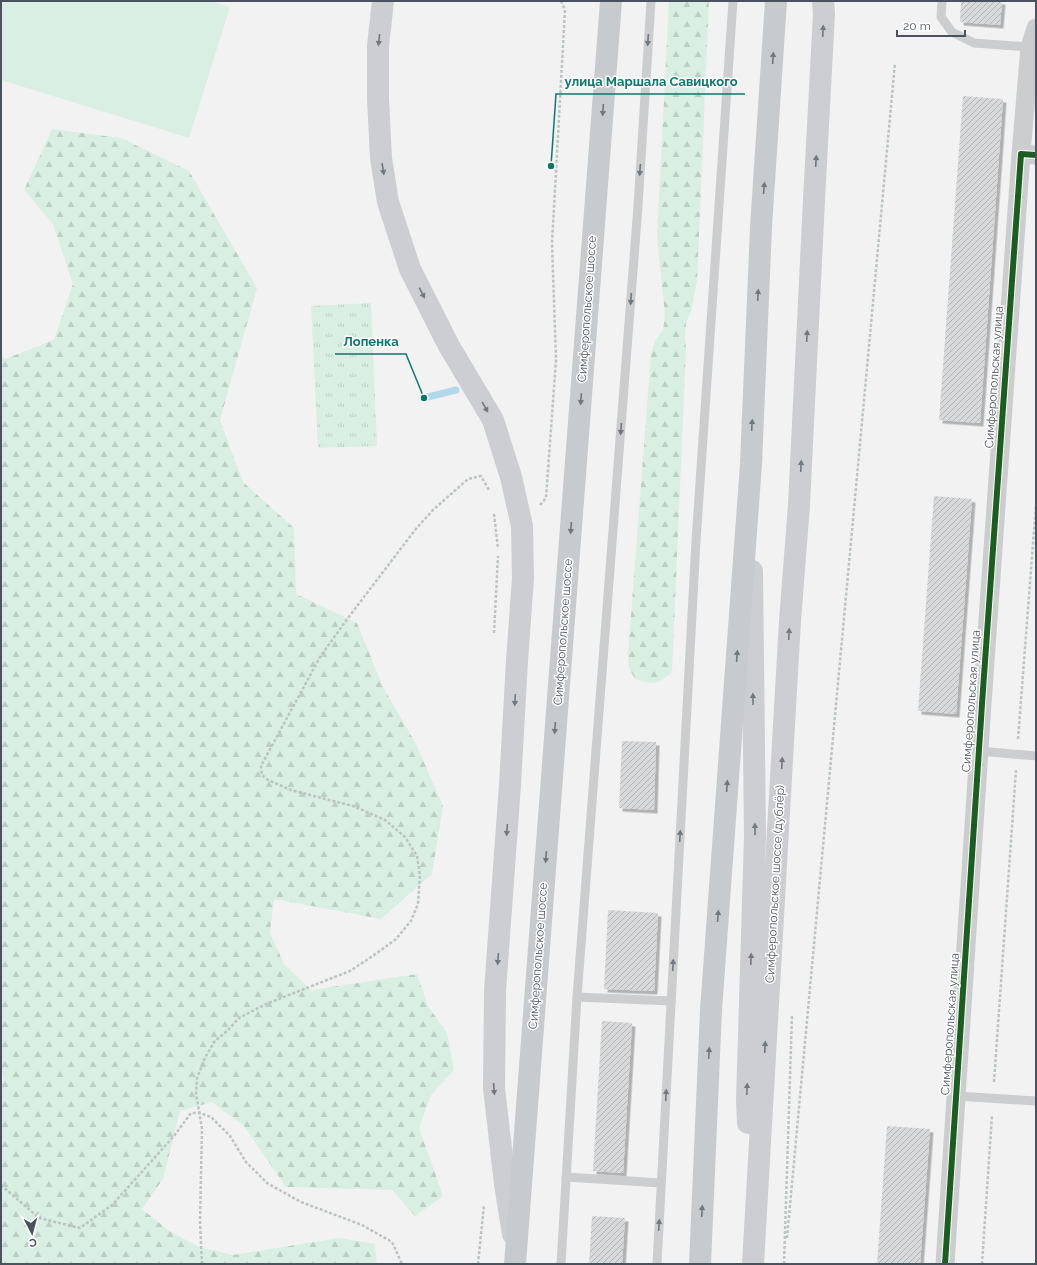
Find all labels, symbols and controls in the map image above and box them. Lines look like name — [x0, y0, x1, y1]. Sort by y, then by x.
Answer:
scale bar — [897, 12, 965, 38]
text: 20 m — [903, 19, 931, 33]
one-way arrow — [820, 25, 827, 37]
one-way arrow — [375, 34, 382, 46]
one-way arrow — [645, 34, 652, 46]
one-way arrow — [769, 52, 776, 64]
callout: улица Маршала Савицкого — [556, 69, 745, 94]
text: улица Маршала Савицкого — [564, 74, 738, 89]
one-way arrow — [599, 104, 606, 116]
one-way arrow — [813, 155, 820, 167]
one-way arrow — [380, 163, 386, 176]
one-way arrow — [637, 164, 644, 176]
one-way arrow — [760, 182, 767, 194]
street label: Симферопольское шоссе — [575, 235, 599, 383]
one-way arrow — [419, 287, 426, 298]
one-way arrow — [755, 288, 761, 301]
one-way arrow — [627, 293, 634, 305]
street label: Симферопольская улица — [982, 305, 1006, 449]
callout: Лопенка — [335, 329, 406, 354]
one-way arrow — [804, 330, 811, 342]
text: Лопенка — [343, 334, 399, 349]
one-way arrow — [577, 393, 584, 405]
one-way arrow — [481, 401, 488, 412]
one-way arrow — [749, 419, 756, 431]
one-way arrow — [617, 423, 624, 435]
one-way arrow — [797, 460, 804, 472]
one-way arrow — [567, 522, 574, 534]
street label: Симферопольское шоссе — [551, 558, 575, 706]
one-way arrow — [786, 628, 793, 640]
street label: Симферопольская улица — [959, 629, 983, 773]
one-way arrow — [733, 650, 740, 662]
one-way arrow — [750, 692, 756, 705]
one-way arrow — [511, 694, 518, 706]
one-way arrow — [552, 722, 559, 734]
one-way arrow — [778, 757, 785, 770]
one-way arrow — [724, 780, 731, 792]
street label: Симферопольское шоссе (дублёр) — [763, 785, 787, 983]
one-way arrow — [751, 823, 758, 835]
one-way arrow — [503, 824, 510, 836]
one-way arrow — [677, 829, 683, 842]
one-way arrow — [542, 851, 549, 863]
street label: Симферопольское шоссе — [526, 882, 550, 1030]
one-way arrow — [715, 910, 722, 922]
one-way arrow — [748, 952, 754, 965]
street label: Симферопольская улица — [938, 952, 962, 1096]
one-way arrow — [494, 953, 501, 965]
one-way arrow — [670, 958, 676, 971]
one-way arrow — [762, 1041, 769, 1053]
one-way arrow — [706, 1047, 713, 1059]
one-way arrow — [744, 1082, 750, 1095]
one-way arrow — [491, 1083, 498, 1095]
one-way arrow — [663, 1088, 669, 1101]
one-way arrow — [699, 1205, 706, 1217]
north arrow — [12, 1213, 52, 1253]
one-way arrow — [656, 1219, 663, 1231]
text: С — [28, 1236, 37, 1249]

